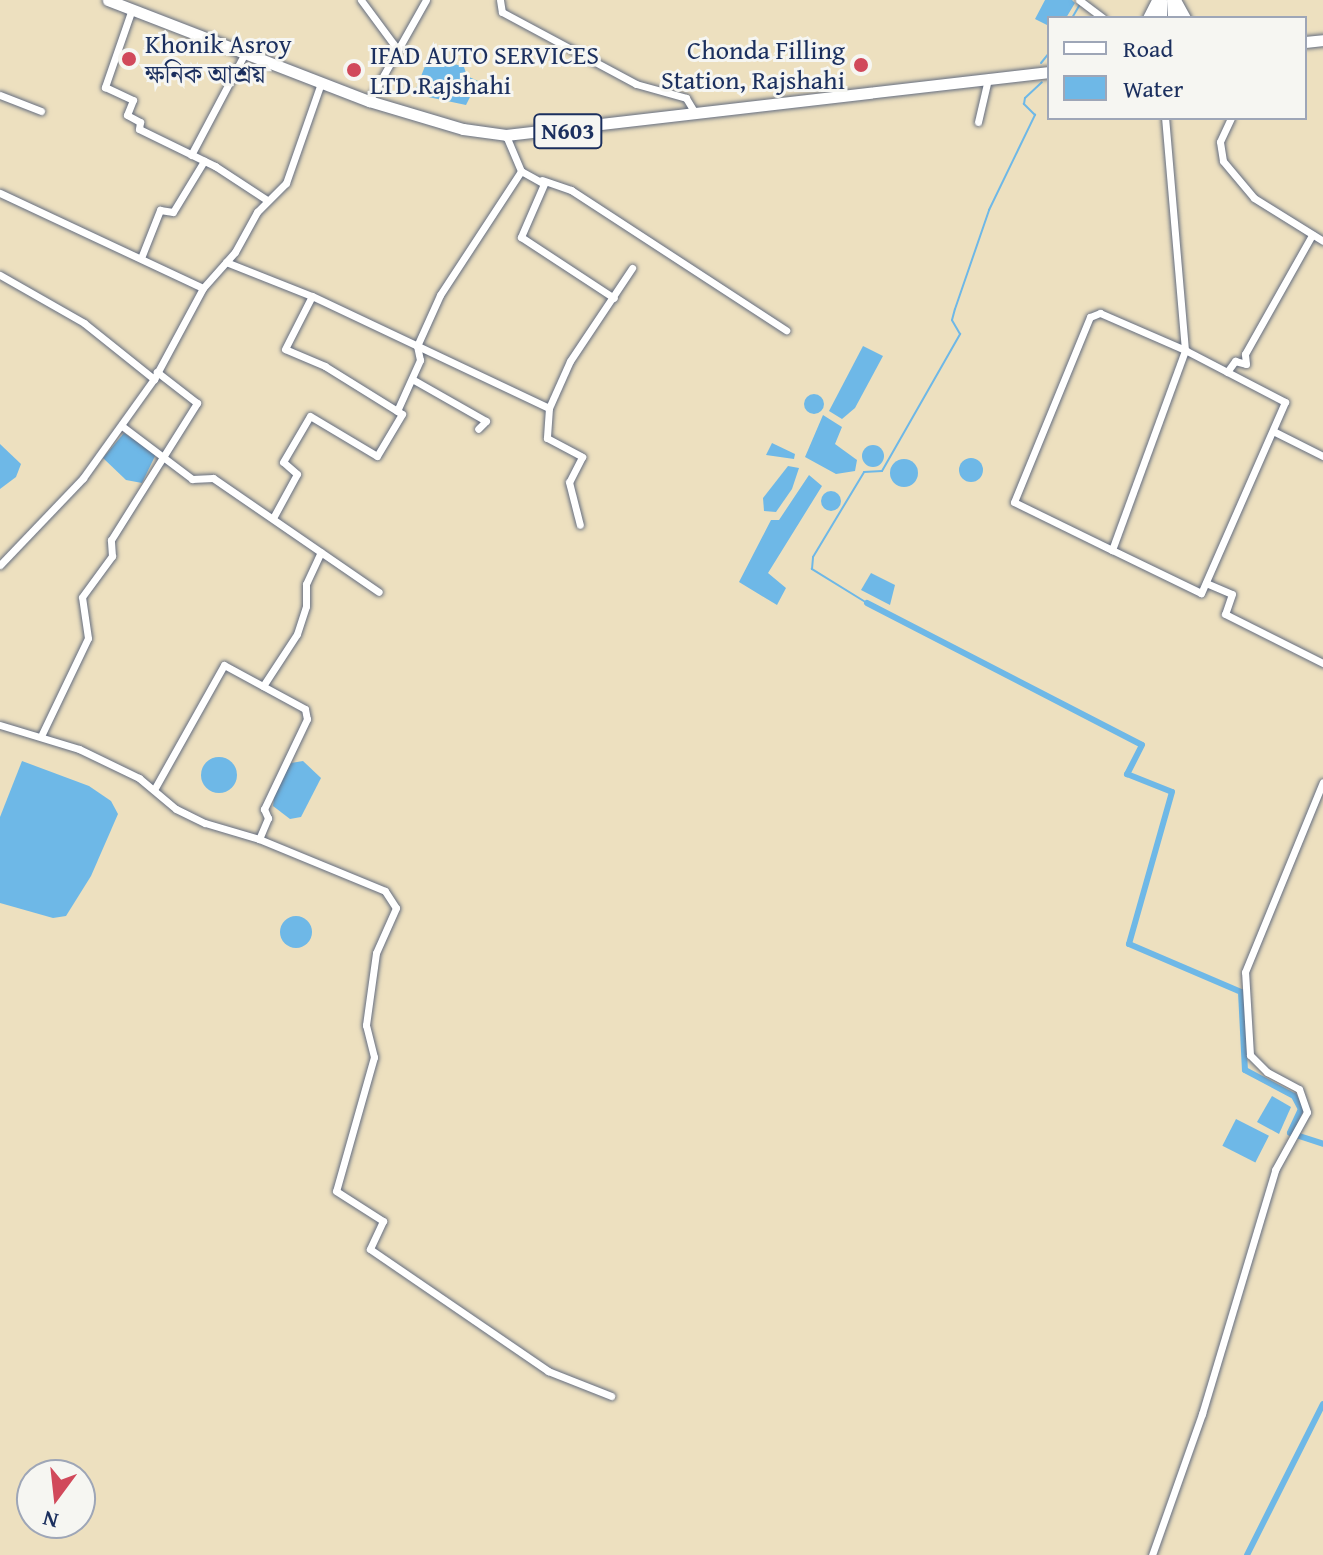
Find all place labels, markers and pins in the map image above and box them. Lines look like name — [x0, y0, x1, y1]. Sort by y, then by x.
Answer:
place label: Khonik Asroy ক্ষনিক আশ্রয় — [145, 28, 292, 90]
place label: Chonda Filling Station, Rajshahi — [661, 34, 845, 96]
place label: IFAD AUTO SERVICES LTD.Rajshahi — [370, 39, 599, 100]
marker: Khonik Asroy ক্ষনিক আশ্রয় — [120, 50, 138, 68]
marker: Chonda Filling Station, Rajshahi — [852, 56, 870, 74]
marker: IFAD AUTO SERVICES LTD.Rajshahi — [345, 61, 363, 79]

